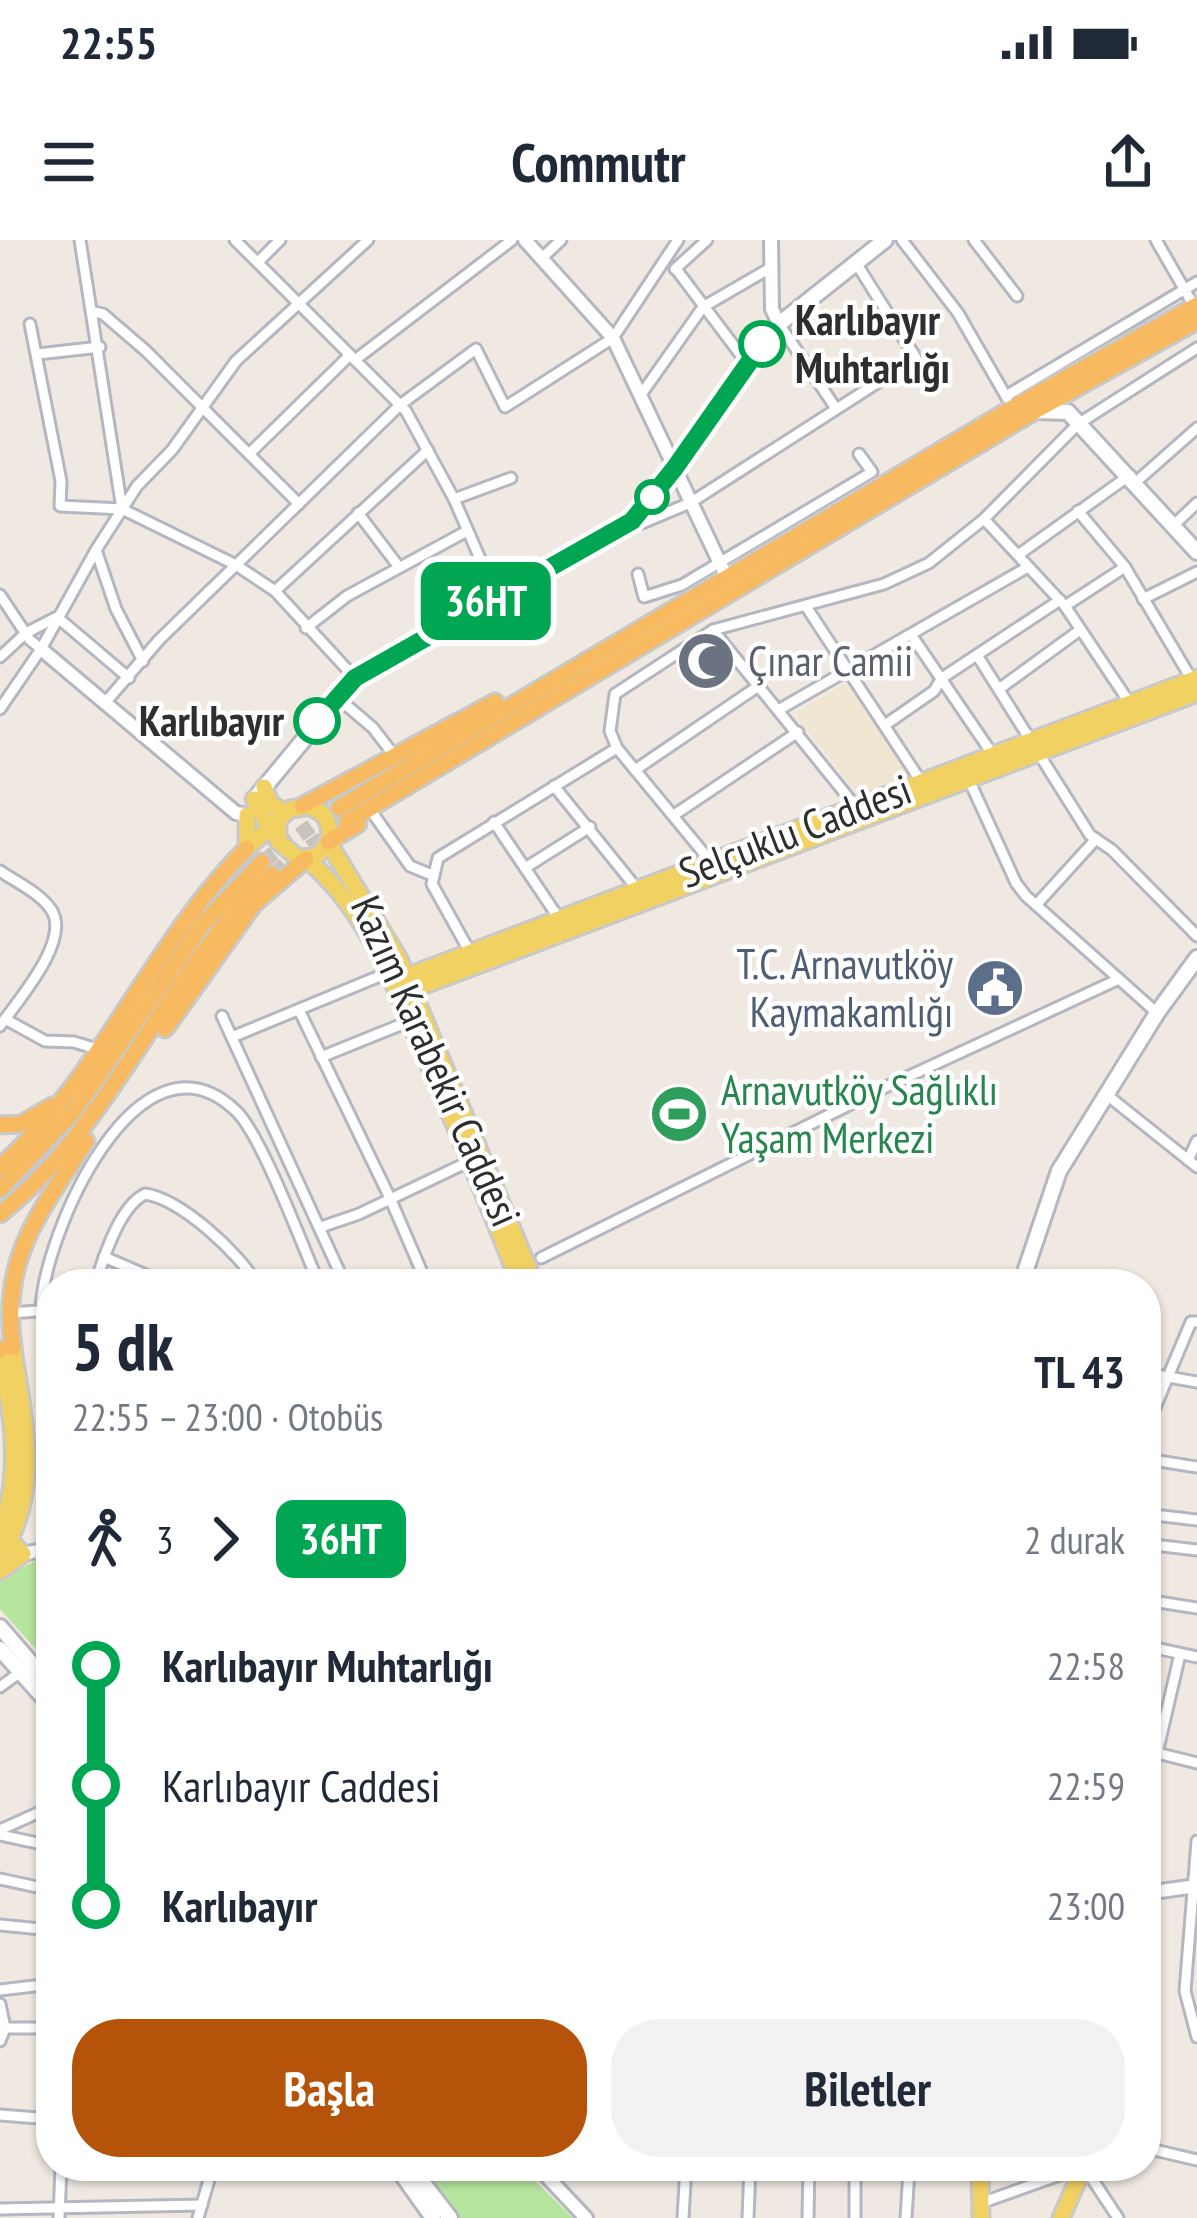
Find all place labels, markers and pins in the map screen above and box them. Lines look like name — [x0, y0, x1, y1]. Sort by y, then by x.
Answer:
place label: Karlıbayır Muhtarlığı — [795, 292, 950, 395]
marker: Karlıbayır Muhtarlığı — [740, 322, 784, 366]
unlabelled marker — [636, 481, 668, 513]
mosque icon: Çınar Camii — [675, 630, 737, 692]
place label: Çınar Camii — [748, 633, 913, 688]
place label: Karlıbayır — [139, 693, 285, 748]
marker: Karlıbayır — [295, 699, 339, 743]
place label: T.C. Arnavutköy Kaymakamlığı — [736, 936, 953, 1039]
public building icon: T.C. Arnavutköy Kaymakamlığı — [964, 957, 1026, 1019]
place label: Arnavutköy Sağlıklı Yaşam Merkezi — [721, 1062, 998, 1165]
sports icon: Arnavutköy Sağlıklı Yaşam Merkezi — [648, 1083, 710, 1145]

